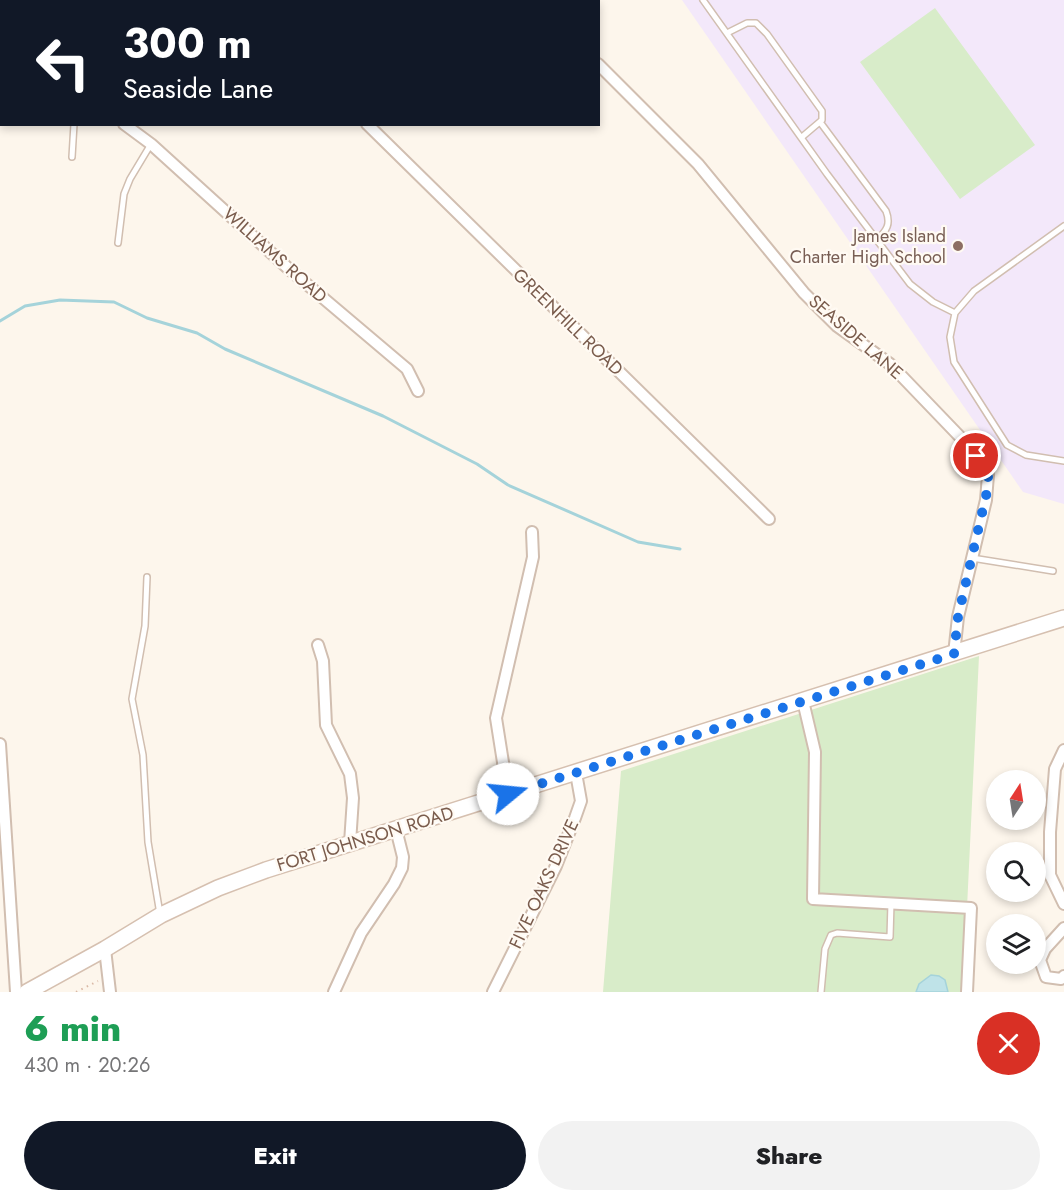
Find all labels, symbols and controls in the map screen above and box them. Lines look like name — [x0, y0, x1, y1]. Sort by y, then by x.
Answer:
text: 300 m — [123, 13, 252, 74]
icon: left — [24, 24, 102, 102]
text: Seaside Lane — [123, 69, 273, 108]
street label: WILLIAMS ROAD — [217, 201, 333, 309]
place label: James Island Charter High School — [790, 223, 946, 270]
marker: James Island Charter High School — [951, 239, 965, 253]
street label: GREENHILL ROAD — [507, 262, 629, 382]
street label: SEASIDE LANE — [803, 289, 909, 385]
pin — [950, 430, 1001, 481]
icon: arrive — [959, 439, 992, 472]
position arrow — [476, 762, 540, 826]
north arrow — [986, 770, 1046, 830]
map controls — [986, 770, 1046, 974]
street label: FORT JOHNSON ROAD — [273, 800, 457, 878]
street label: FIVE OAKS DRIVE — [503, 815, 585, 953]
button: search — [986, 842, 1046, 902]
button: layers — [986, 914, 1046, 974]
text: 6 min — [24, 1002, 121, 1054]
button: close — [977, 1012, 1040, 1075]
text: 430 m · 20:26 — [24, 1051, 150, 1080]
button: Exit — [24, 1121, 526, 1190]
button: Share — [538, 1121, 1040, 1190]

